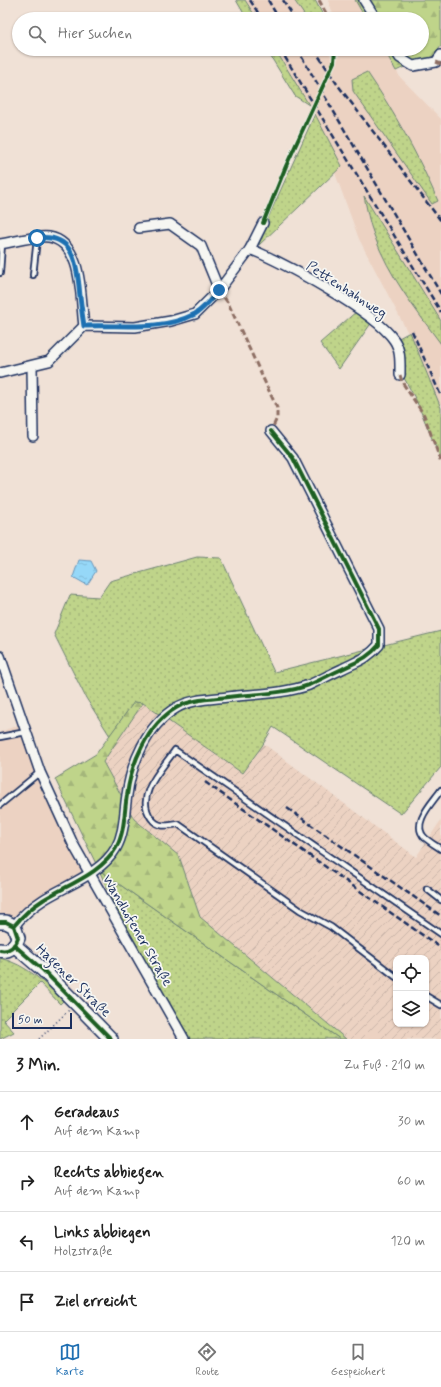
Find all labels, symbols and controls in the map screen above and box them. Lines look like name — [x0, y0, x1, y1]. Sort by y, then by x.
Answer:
search box — [12, 12, 429, 56]
icon: search — [26, 23, 48, 45]
text: Hier suchen — [58, 24, 132, 44]
route start — [28, 229, 46, 247]
street label: Pettenhahnweg — [302, 257, 390, 323]
route end — [210, 281, 228, 299]
street label: Wandhofener Straße — [98, 872, 176, 990]
street label: Hagener Straße — [30, 940, 115, 1023]
map controls — [393, 955, 429, 1027]
button: locate — [393, 955, 429, 991]
button: layers — [393, 991, 429, 1027]
scale bar — [12, 1011, 72, 1030]
text: 50 m — [18, 1013, 43, 1027]
text: 3 Min. — [16, 1054, 60, 1076]
text: Zu Fuß · 210 m — [343, 1057, 425, 1074]
text: Geradeaus — [54, 1103, 119, 1123]
icon: ahead — [16, 1111, 38, 1133]
text: 30 m — [398, 1113, 425, 1130]
text: Auf dem Kamp — [54, 1123, 140, 1140]
text: Rechts abbiegen — [54, 1163, 164, 1183]
icon: right — [16, 1171, 38, 1193]
text: 60 m — [397, 1173, 425, 1190]
text: Auf dem Kamp — [54, 1183, 140, 1200]
text: Links abbiegen — [54, 1223, 151, 1243]
icon: left — [16, 1231, 38, 1253]
text: 120 m — [391, 1233, 425, 1250]
text: Holzstraße — [54, 1243, 113, 1260]
icon: arrive — [16, 1291, 38, 1313]
text: Ziel erreicht — [54, 1292, 137, 1312]
tab: Karte — [56, 1341, 84, 1379]
tab: Route — [195, 1341, 219, 1379]
tab: Gespeichert — [331, 1341, 385, 1379]

